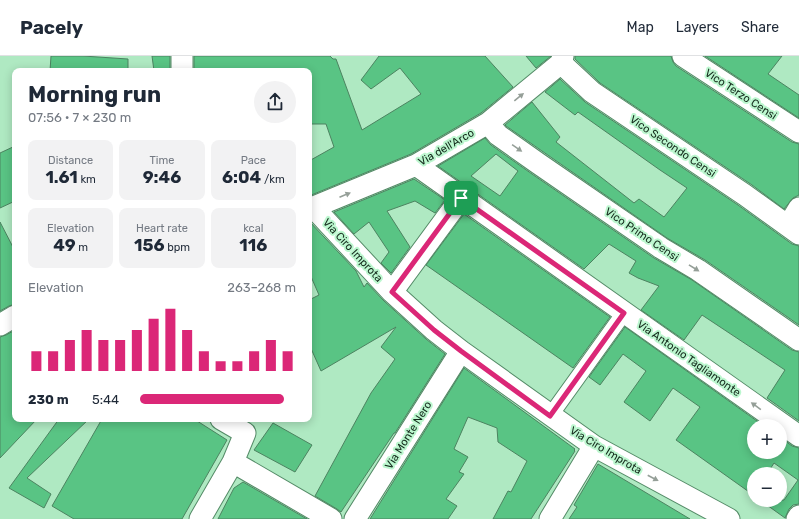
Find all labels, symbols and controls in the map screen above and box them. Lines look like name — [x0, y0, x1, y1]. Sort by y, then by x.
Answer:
text: Pacely — [20, 16, 83, 39]
text: Map — [627, 19, 654, 36]
text: Layers — [676, 19, 719, 36]
text: Share — [741, 19, 779, 36]
street label: Vico Terzo Censi — [702, 66, 779, 123]
text: Morning run — [28, 81, 161, 108]
button: share — [254, 81, 296, 123]
one-way arrow — [513, 93, 524, 102]
text: 07:56 · 7 × 230 m — [28, 110, 131, 125]
street label: Vico Secondo Censi — [627, 113, 718, 180]
street label: Via dell'Arco — [416, 126, 476, 169]
one-way arrow — [512, 144, 522, 152]
text: Distance — [48, 154, 93, 167]
text: Time — [150, 154, 174, 167]
text: Pace — [241, 154, 266, 167]
text: 1.61 — [45, 167, 78, 187]
text: 9:46 — [143, 167, 181, 187]
text: 6:04 — [222, 167, 261, 187]
text: km — [78, 173, 96, 186]
text: /km — [261, 173, 285, 186]
pin — [444, 181, 478, 215]
icon: arrive — [450, 187, 472, 209]
one-way arrow — [340, 192, 351, 198]
street label: Vico Primo Censi — [602, 205, 681, 264]
street label: Via Ciro Improta — [320, 216, 385, 285]
text: Elevation — [47, 222, 94, 235]
text: Heart rate — [136, 222, 188, 235]
text: kcal — [243, 222, 263, 235]
text: 49 — [53, 235, 76, 255]
text: 156 — [134, 235, 164, 255]
text: 116 — [239, 235, 267, 255]
text: m — [76, 241, 88, 254]
text: bpm — [164, 241, 190, 254]
one-way arrow — [688, 265, 700, 272]
text: Elevation — [28, 280, 84, 295]
text: 263–268 m — [227, 280, 296, 295]
street label: Via Antonio Tagliamonte — [634, 318, 743, 399]
text: 230 m — [28, 392, 69, 407]
text: 5:44 — [92, 392, 119, 407]
street label: Via Monte Nero — [382, 399, 434, 472]
one-way arrow — [751, 402, 761, 410]
map controls — [747, 419, 787, 507]
button: + — [747, 419, 787, 459]
street label: Via Ciro Improta — [567, 424, 644, 477]
button: − — [747, 467, 787, 507]
one-way arrow — [647, 475, 659, 481]

